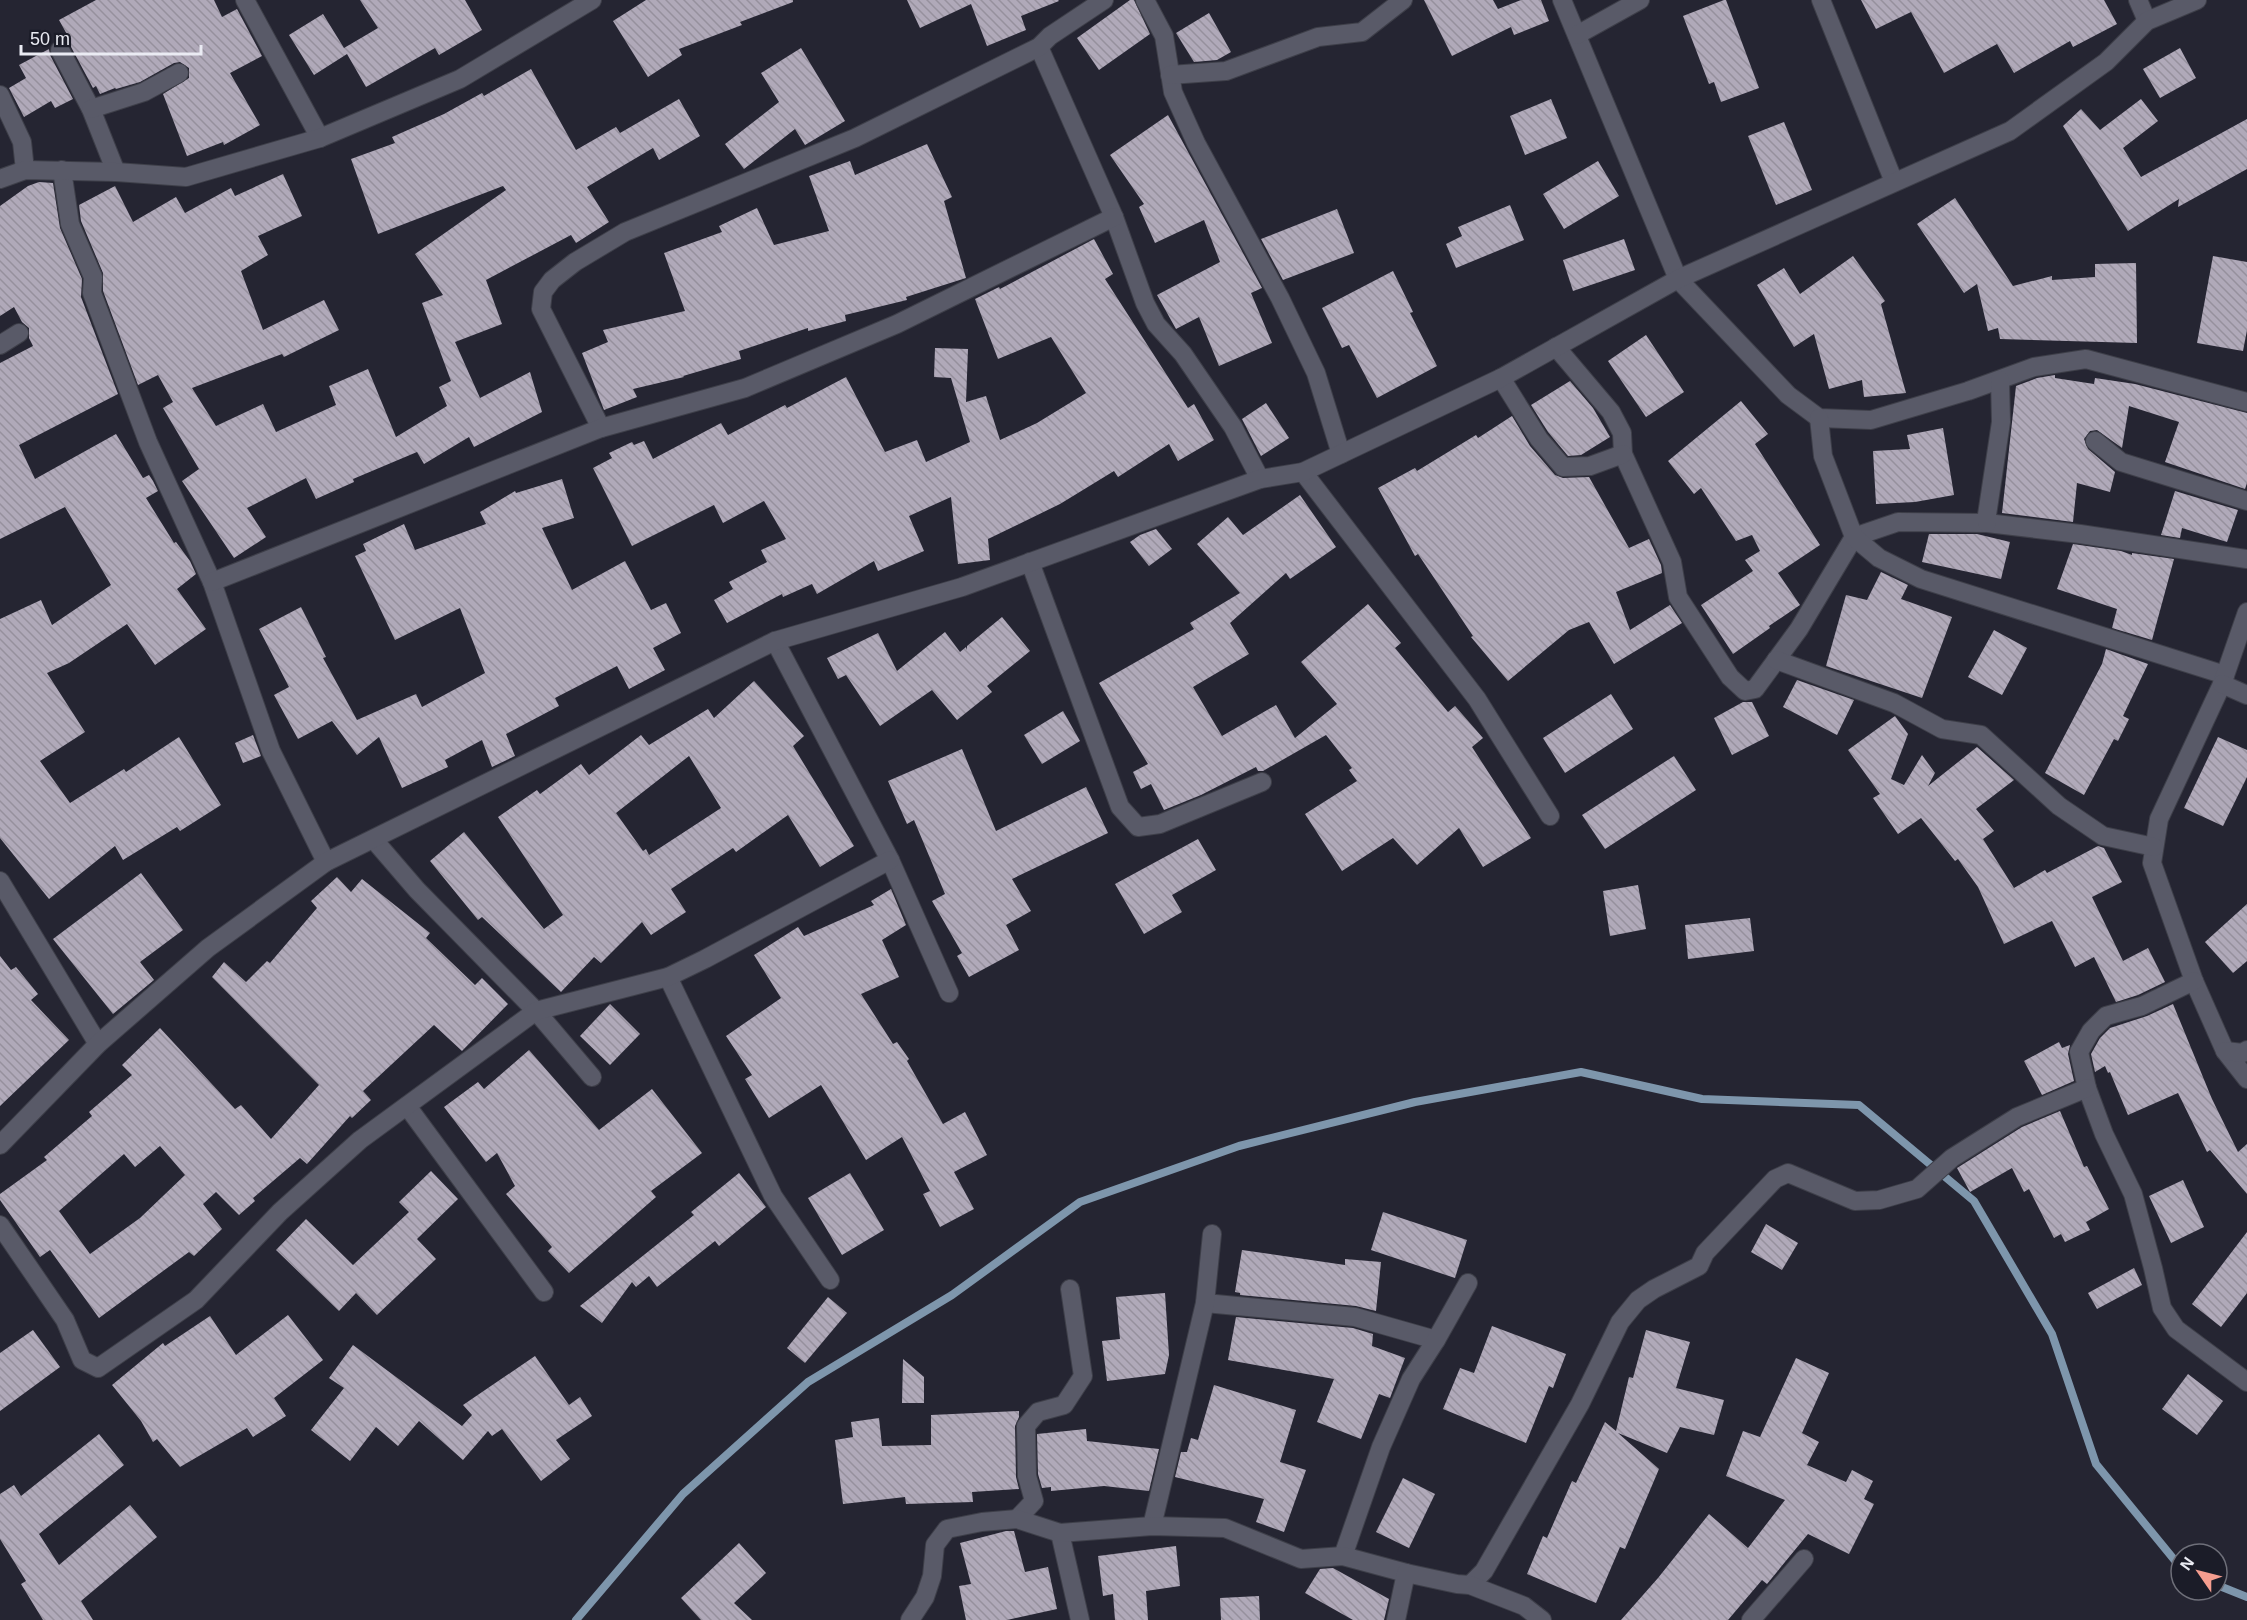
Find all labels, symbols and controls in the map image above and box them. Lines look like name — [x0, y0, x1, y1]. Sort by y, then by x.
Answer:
scale bar — [21, 18, 201, 56]
text: 50 m — [30, 29, 70, 49]
north arrow — [2169, 1542, 2229, 1602]
text: N — [2177, 1554, 2197, 1573]

